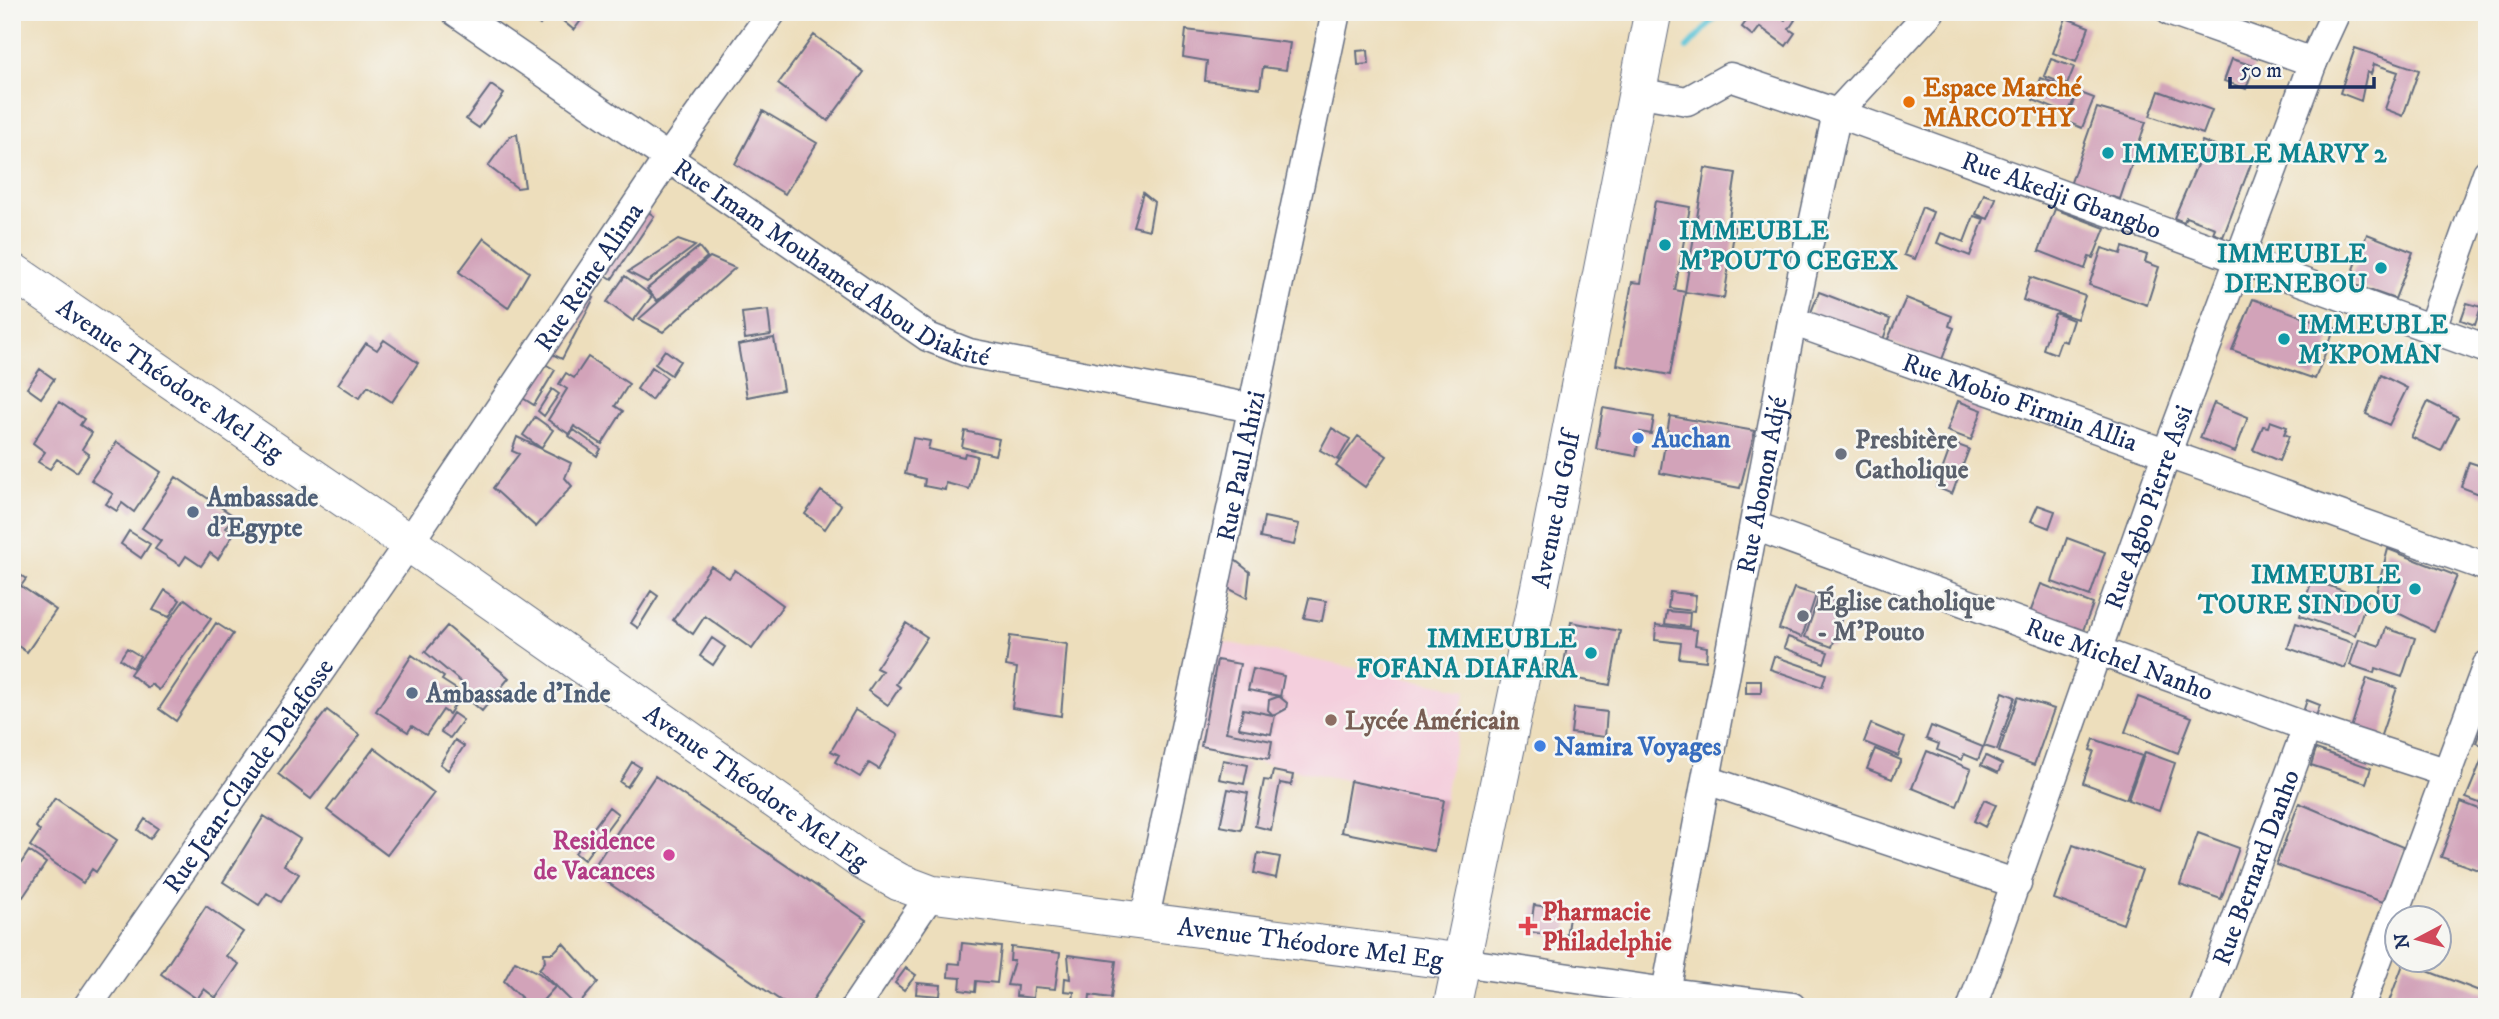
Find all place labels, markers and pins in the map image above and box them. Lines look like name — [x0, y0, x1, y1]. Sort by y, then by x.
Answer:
place label: Espace Marché MARCOTHY — [1923, 72, 2083, 135]
marker: Espace Marché MARCOTHY — [1901, 94, 1917, 110]
place label: IMMEUBLE MARVY 2 — [2122, 138, 2388, 171]
marker: IMMEUBLE MARVY 2 — [2100, 145, 2116, 161]
place label: IMMEUBLE M'POUTO CEGEX — [1679, 215, 1898, 278]
marker: IMMEUBLE M'POUTO CEGEX — [1657, 237, 1673, 253]
place label: IMMEUBLE DIENEBOU — [2217, 238, 2367, 301]
marker: IMMEUBLE DIENEBOU — [2373, 260, 2389, 276]
place label: IMMEUBLE M'KPOMAN — [2298, 309, 2448, 372]
marker: IMMEUBLE M'KPOMAN — [2276, 331, 2292, 347]
place label: Auchan — [1651, 423, 1731, 456]
place label: Presbitère Catholique — [1855, 424, 1969, 487]
marker: Auchan — [1630, 430, 1646, 446]
marker: Presbitère Catholique — [1833, 446, 1849, 462]
place label: Ambassade d'Egypte — [206, 482, 319, 545]
marker: Ambassade d'Egypte — [185, 504, 201, 520]
place label: IMMEUBLE TOURE SINDOU — [2197, 559, 2401, 622]
marker: IMMEUBLE TOURE SINDOU — [2407, 581, 2423, 597]
place label: Église catholique - M'Pouto — [1817, 585, 1995, 649]
marker: Église catholique - M'Pouto — [1795, 608, 1811, 624]
place label: IMMEUBLE FOFANA DIAFARA — [1356, 623, 1578, 686]
marker: IMMEUBLE FOFANA DIAFARA — [1583, 645, 1599, 661]
place label: Ambassade d’Inde — [425, 678, 611, 711]
marker: Ambassade d’Inde — [404, 685, 420, 701]
place label: Lycée Américain — [1345, 705, 1520, 738]
marker: Lycée Américain — [1323, 712, 1339, 728]
place label: Namira Voyages — [1554, 731, 1722, 764]
marker: Namira Voyages — [1532, 738, 1548, 754]
place label: Residence de Vacances — [533, 825, 655, 888]
marker: Residence de Vacances — [661, 847, 677, 863]
place label: Pharmacie Philadelphie — [1542, 896, 1672, 959]
marker: Pharmacie Philadelphie — [1520, 918, 1536, 934]

